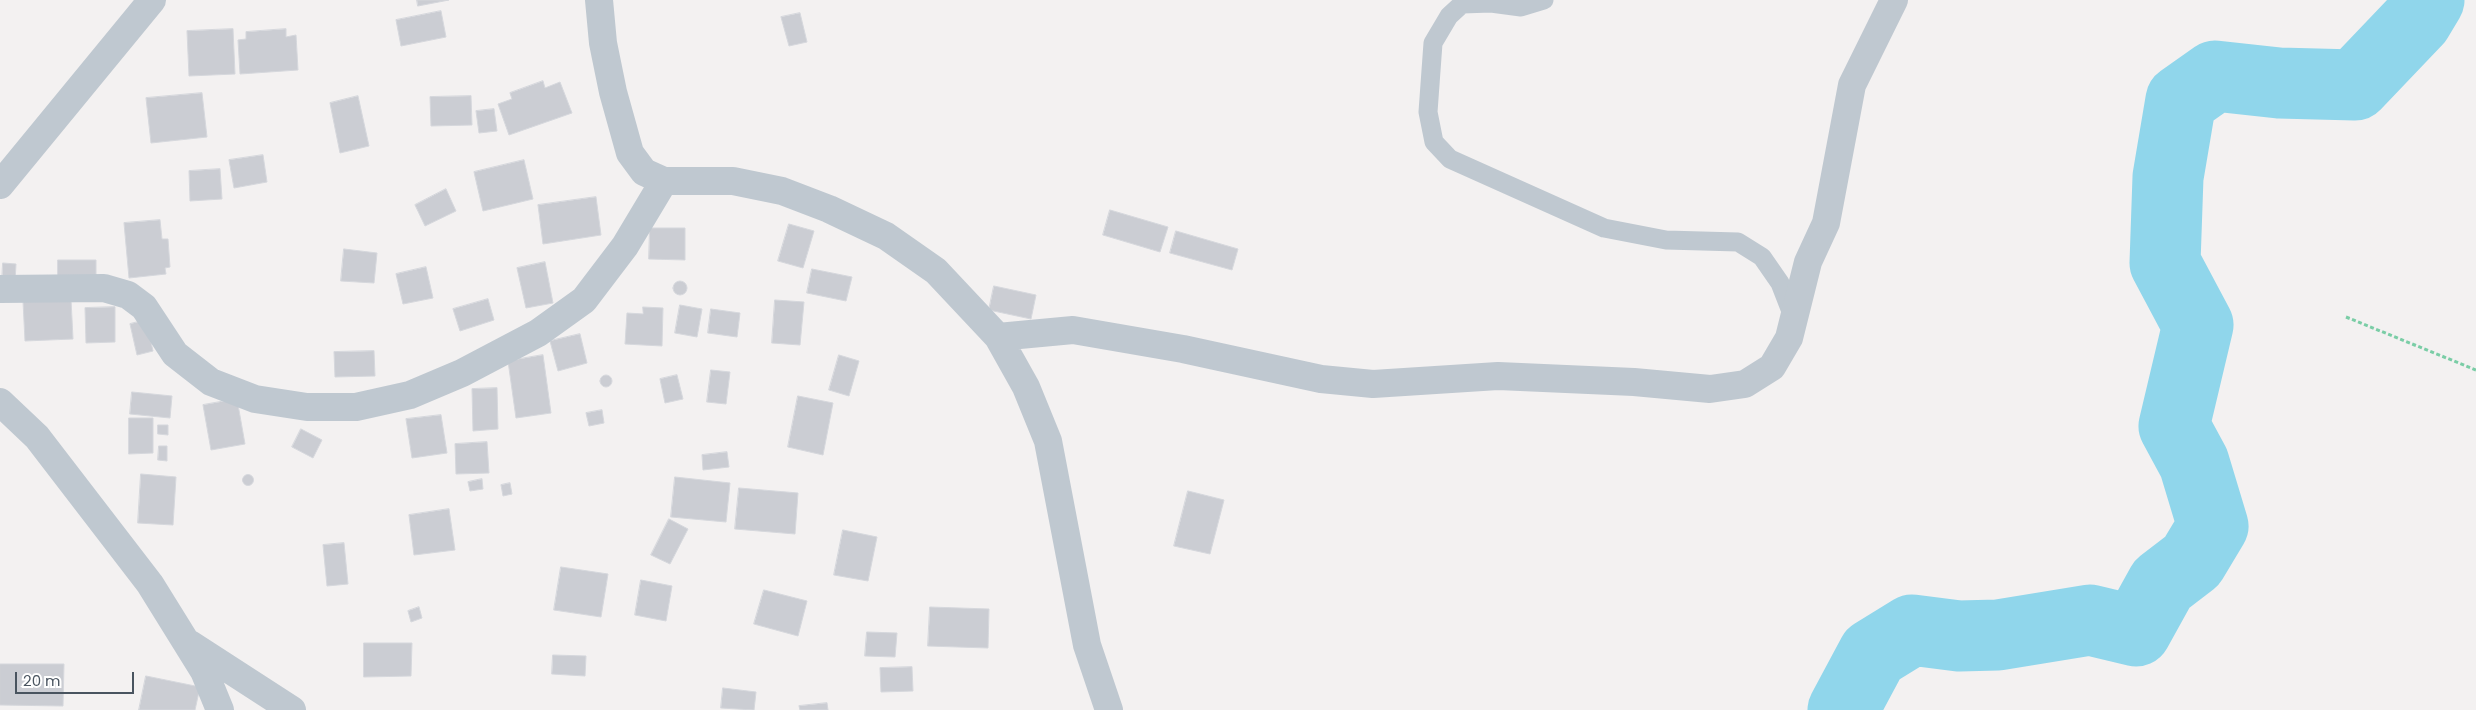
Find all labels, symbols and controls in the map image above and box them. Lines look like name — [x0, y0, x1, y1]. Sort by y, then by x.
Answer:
scale bar — [18, 662, 136, 694]
text: 20 m — [23, 670, 61, 691]

